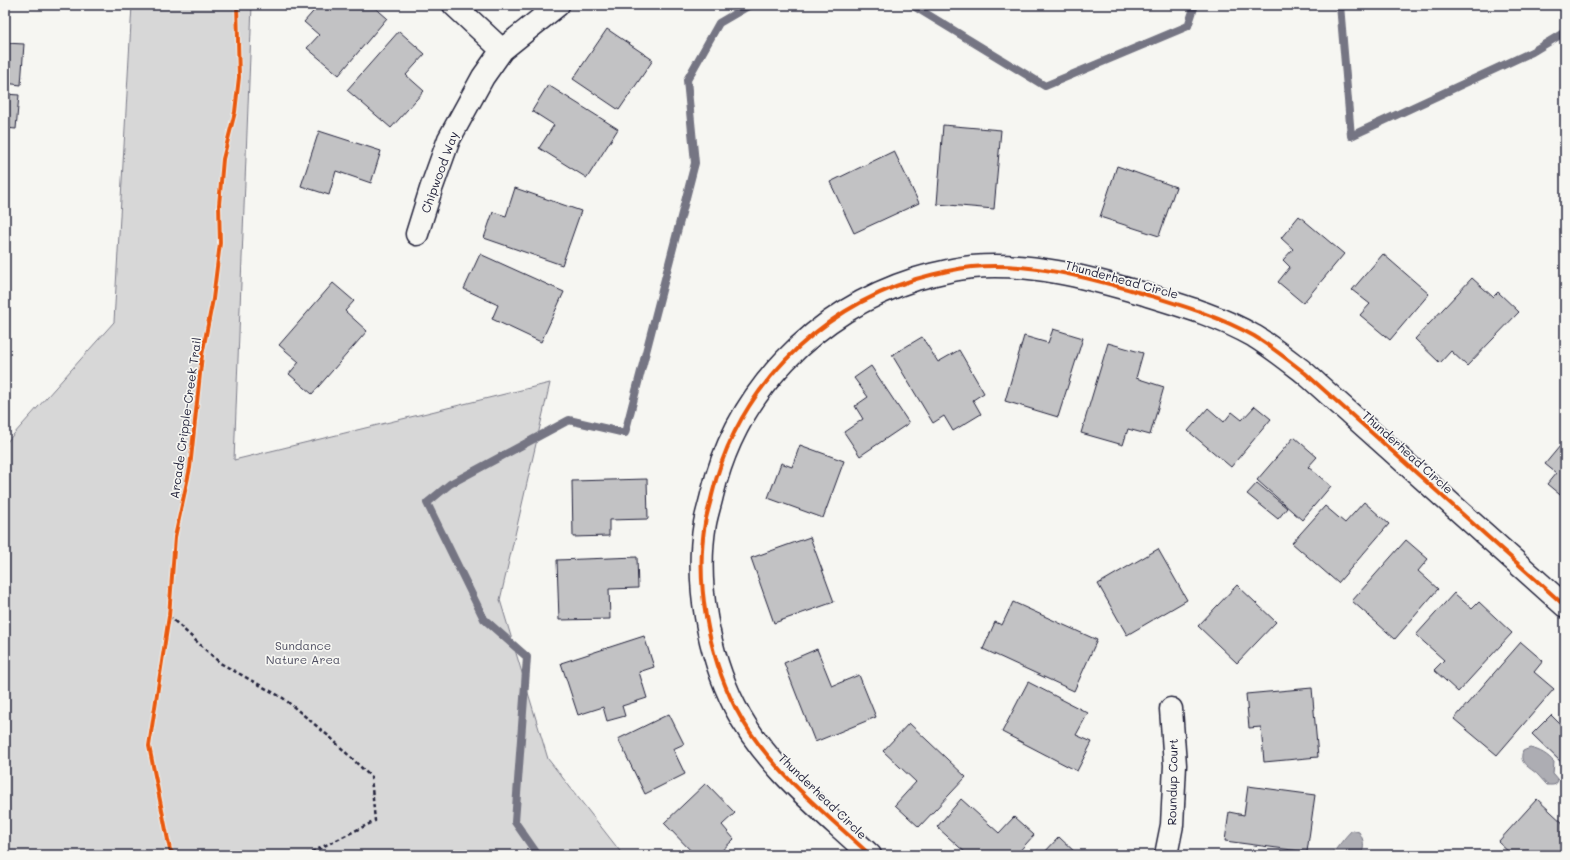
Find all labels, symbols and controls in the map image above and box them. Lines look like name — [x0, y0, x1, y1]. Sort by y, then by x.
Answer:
street label: Chipwood Way — [417, 129, 461, 215]
street label: Thunderhead Circle — [1064, 256, 1180, 302]
street label: Arcade Cripple-Creek Trail — [166, 336, 204, 500]
street label: Thunderhead Circle — [1359, 407, 1457, 497]
park label: Sundance Nature Area — [266, 637, 340, 667]
street label: Roundup Court — [1163, 738, 1181, 826]
street label: Thunderhead Circle — [776, 750, 870, 842]

